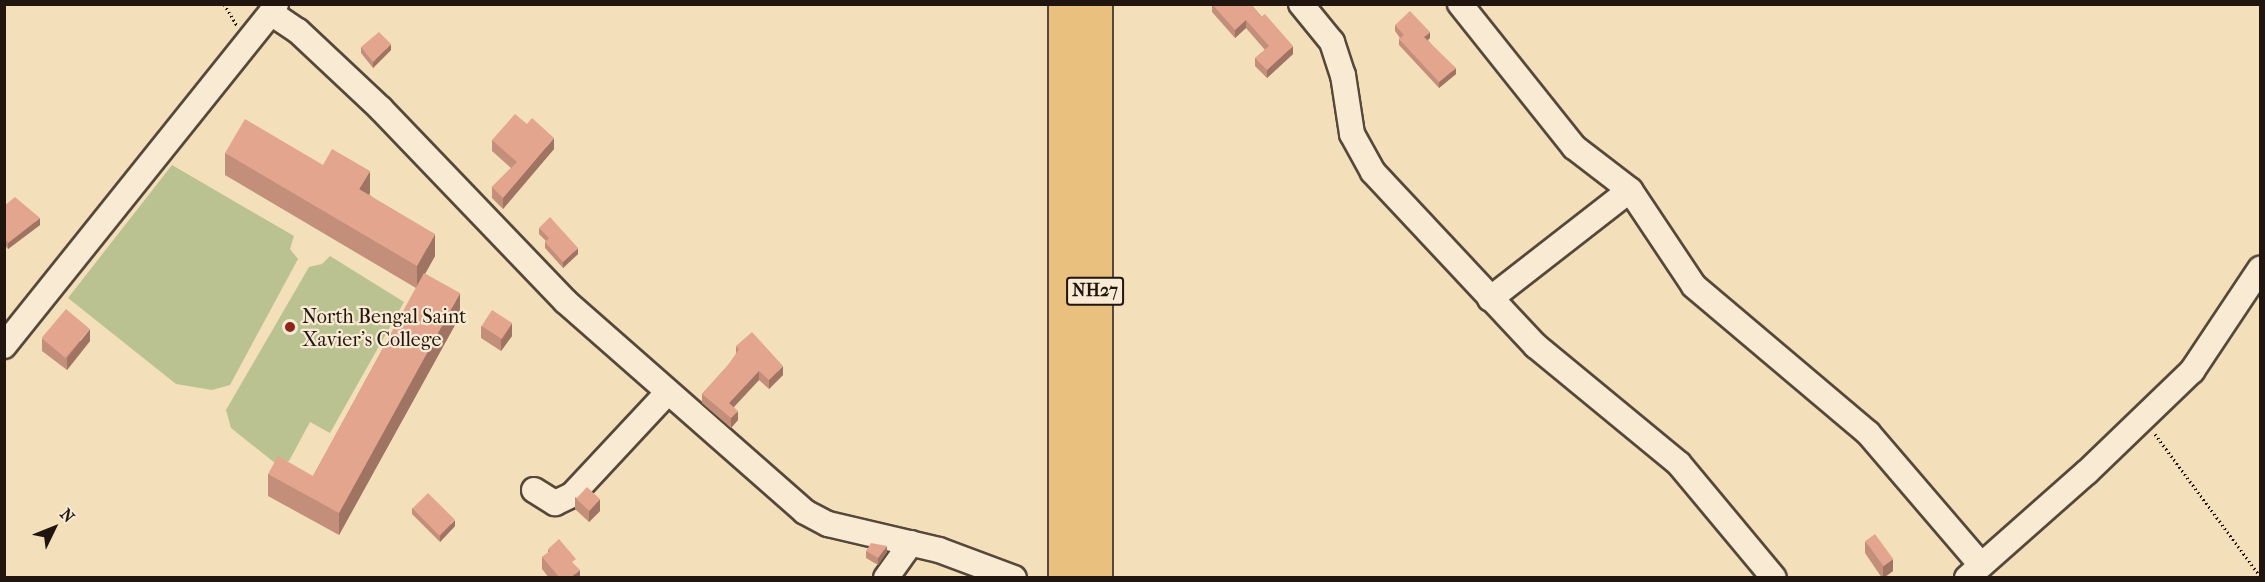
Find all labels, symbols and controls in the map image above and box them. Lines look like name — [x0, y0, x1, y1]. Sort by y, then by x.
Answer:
road number: NH27 — [1065, 276, 1125, 306]
place label: North Bengal Saint Xavier's College — [302, 304, 466, 351]
marker: North Bengal Saint Xavier's College — [283, 320, 297, 334]
north arrow — [24, 498, 84, 558]
text: N — [56, 504, 79, 526]

